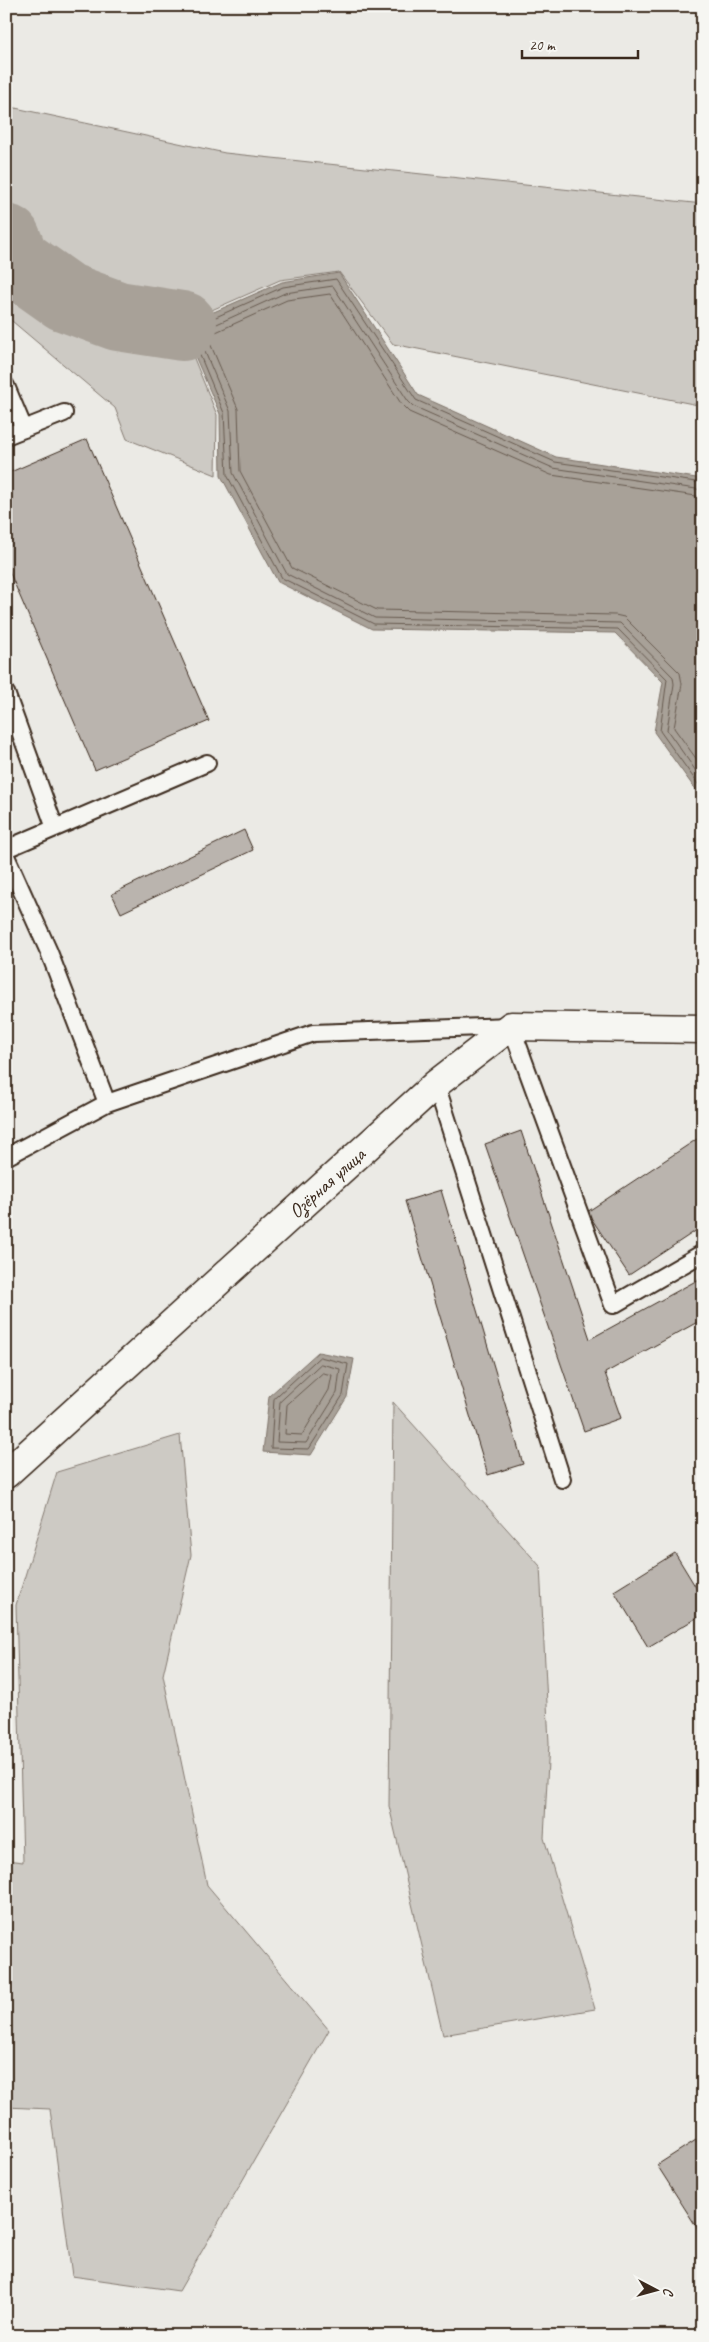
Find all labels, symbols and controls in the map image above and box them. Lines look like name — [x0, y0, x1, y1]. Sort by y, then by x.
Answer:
scale bar — [522, 28, 638, 60]
text: 20 m — [529, 36, 556, 55]
street label: Озёрная улица — [284, 1141, 373, 1225]
north arrow — [632, 2264, 682, 2314]
text: С — [659, 2287, 677, 2298]

